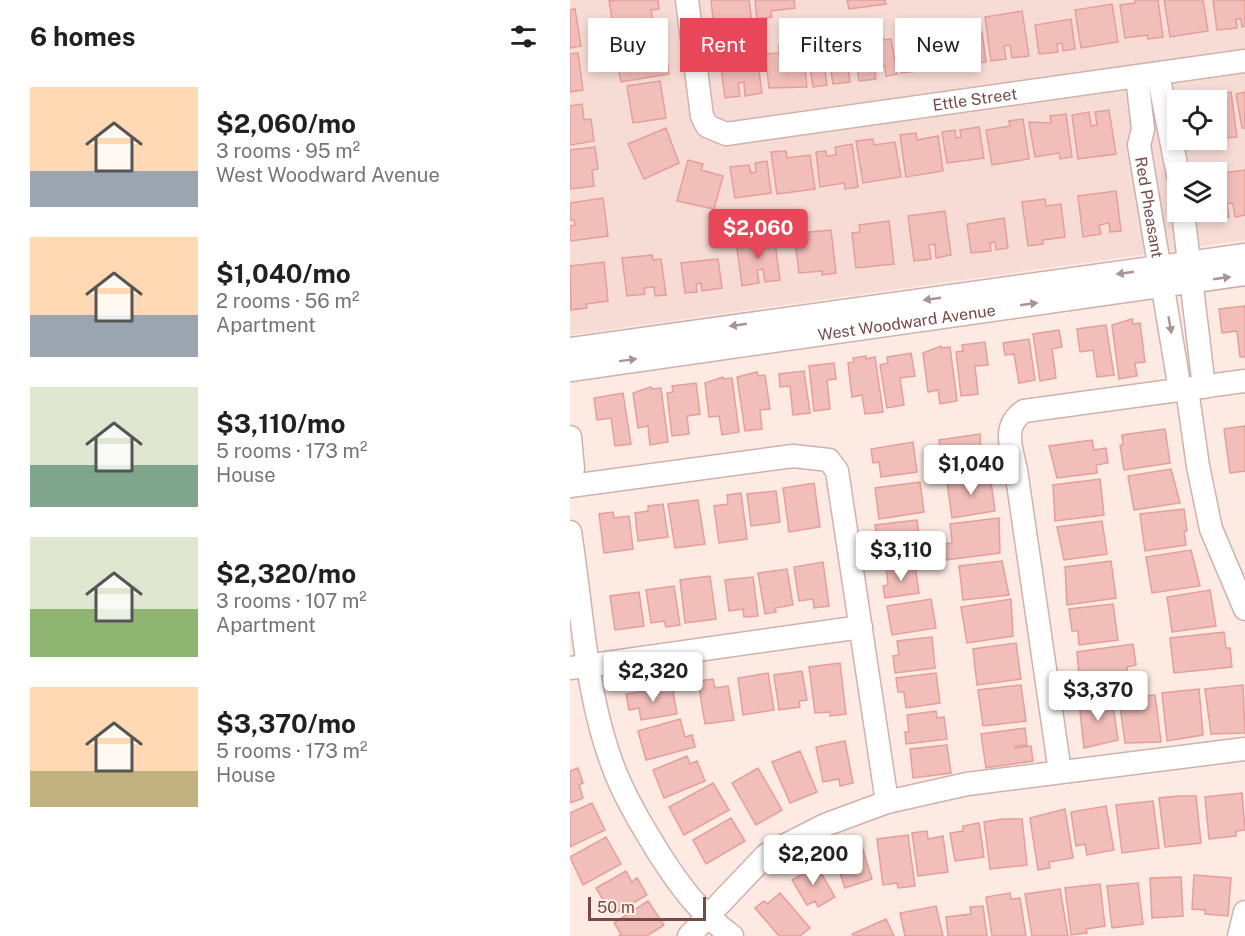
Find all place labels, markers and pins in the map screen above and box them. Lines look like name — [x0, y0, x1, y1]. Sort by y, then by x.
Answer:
pin: $2,060 — [709, 209, 807, 260]
pin: $1,040 — [922, 445, 1020, 496]
pin: $3,110 — [852, 531, 950, 582]
pin: $2,320 — [604, 652, 702, 703]
pin: $3,370 — [1049, 671, 1147, 722]
pin: $2,200 — [764, 835, 862, 886]

